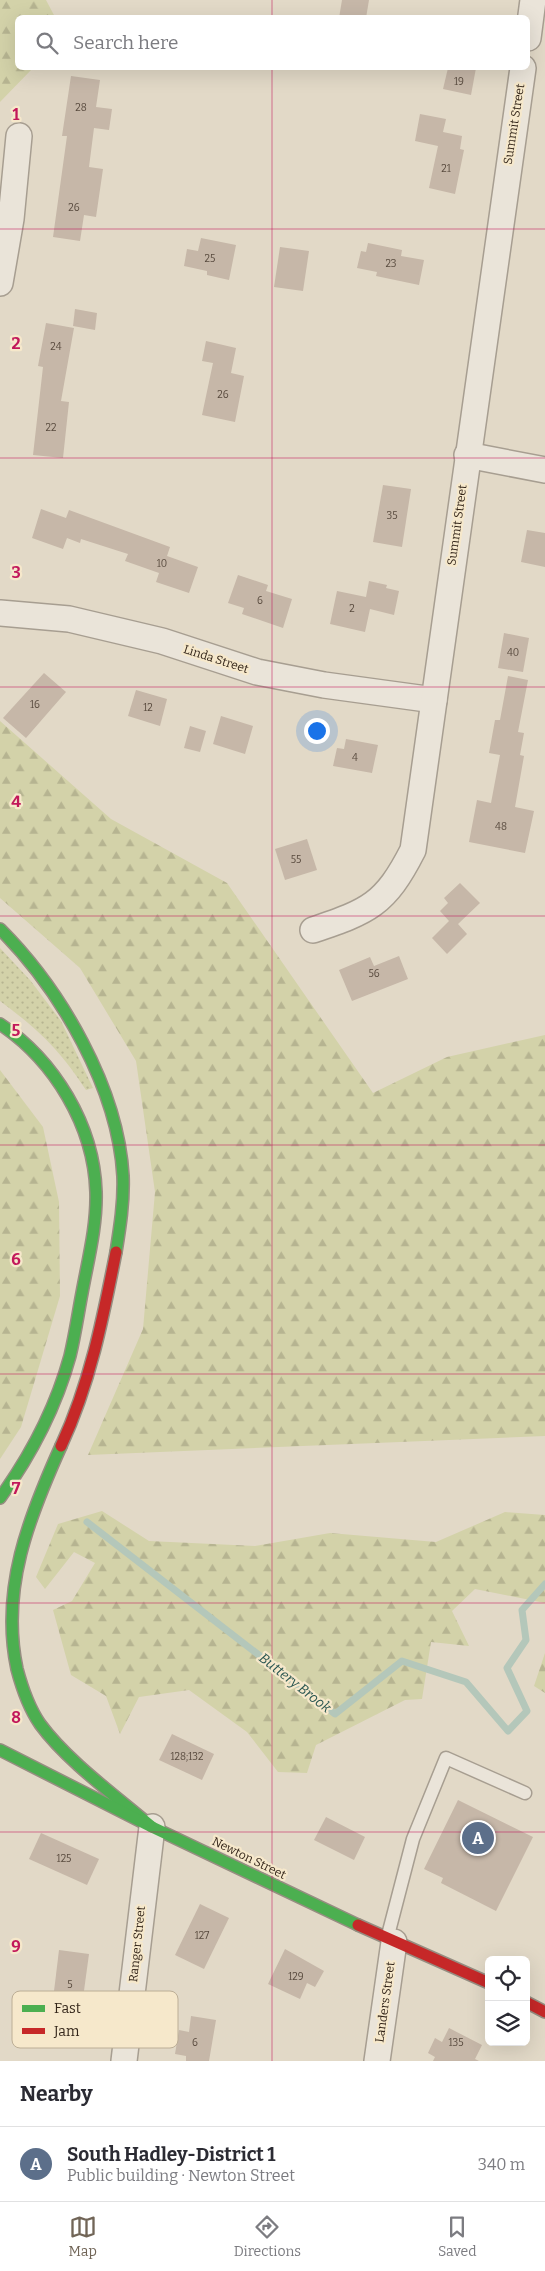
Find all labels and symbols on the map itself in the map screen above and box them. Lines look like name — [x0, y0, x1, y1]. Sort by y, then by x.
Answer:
house number: 19 — [454, 76, 464, 88]
street label: Summit Street — [501, 82, 527, 165]
house number: 28 — [75, 102, 87, 114]
text: 1 — [13, 105, 20, 124]
house number: 21 — [441, 163, 451, 175]
house number: 26 — [68, 202, 80, 214]
house number: 25 — [205, 253, 215, 265]
house number: 23 — [385, 258, 397, 270]
text: 2 — [11, 334, 21, 353]
house number: 24 — [50, 341, 62, 353]
house number: 26 — [217, 389, 229, 401]
house number: 22 — [46, 422, 56, 434]
street label: Summit Street — [444, 483, 470, 566]
house number: 35 — [386, 510, 398, 522]
house number: 10 — [157, 558, 167, 570]
text: 3 — [11, 563, 21, 582]
house number: 6 — [257, 595, 263, 607]
house number: 2 — [349, 603, 355, 615]
street label: Linda Street — [182, 642, 251, 676]
house number: 40 — [507, 647, 519, 659]
house number: 16 — [30, 699, 40, 711]
house number: 12 — [143, 702, 153, 714]
your location — [304, 718, 330, 744]
house number: 4 — [352, 752, 358, 764]
text: 4 — [11, 792, 21, 811]
house number: 48 — [495, 821, 507, 833]
house number: 55 — [291, 854, 301, 866]
house number: 56 — [368, 968, 380, 980]
text: 5 — [12, 1021, 21, 1040]
text: 6 — [11, 1250, 21, 1269]
text: 7 — [12, 1479, 21, 1498]
water label: Buttery Brook — [256, 1650, 335, 1717]
text: 8 — [11, 1708, 21, 1727]
house number: 128;132 — [171, 1751, 203, 1763]
pin: A — [462, 1819, 494, 1857]
street label: Newton Street — [210, 1834, 289, 1882]
house number: 125 — [57, 1853, 71, 1865]
street label: Ranger Street — [126, 1905, 148, 1983]
house number: 127 — [195, 1930, 209, 1942]
text: 9 — [11, 1937, 21, 1956]
street label: Landers Street — [372, 1960, 398, 2043]
house number: 129 — [288, 1971, 304, 1983]
house number: 5 — [67, 1979, 73, 1991]
legend — [12, 1991, 178, 2048]
text: Fast — [54, 2000, 81, 2017]
text: Jam — [53, 2023, 80, 2040]
house number: 6 — [192, 2037, 198, 2049]
house number: 135 — [448, 2037, 464, 2049]

